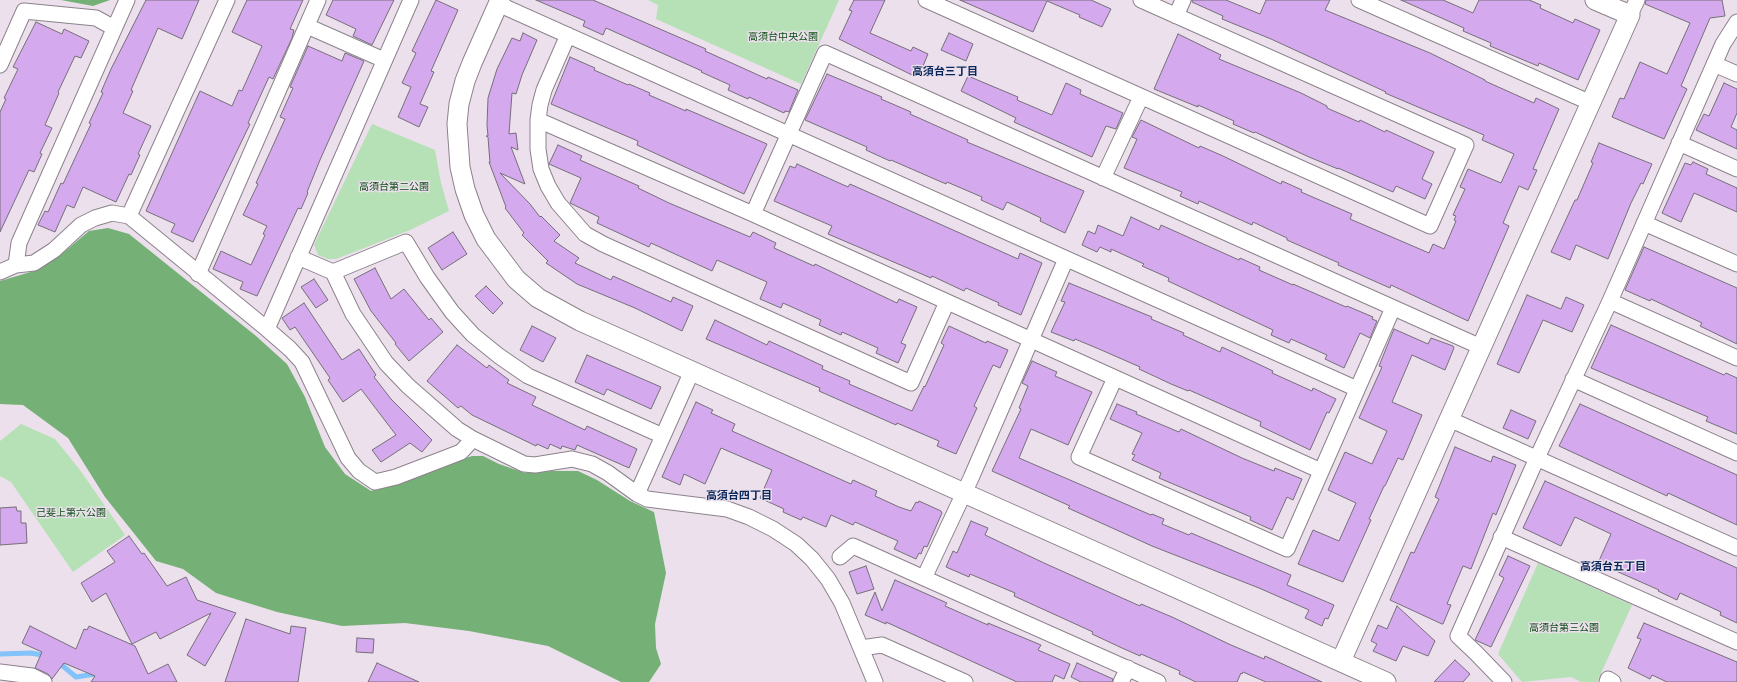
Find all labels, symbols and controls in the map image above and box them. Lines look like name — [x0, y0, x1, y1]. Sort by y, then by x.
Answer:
park label: 高須台中央公園 — [748, 31, 818, 43]
district label: 高須台三丁目 — [912, 65, 978, 79]
park label: 高須台第二公園 — [359, 181, 429, 193]
district label: 高須台四丁目 — [706, 489, 772, 503]
park label: 己斐上第六公園 — [36, 507, 106, 519]
district label: 高須台五丁目 — [1580, 560, 1646, 574]
park label: 高須台第三公園 — [1529, 622, 1599, 634]

